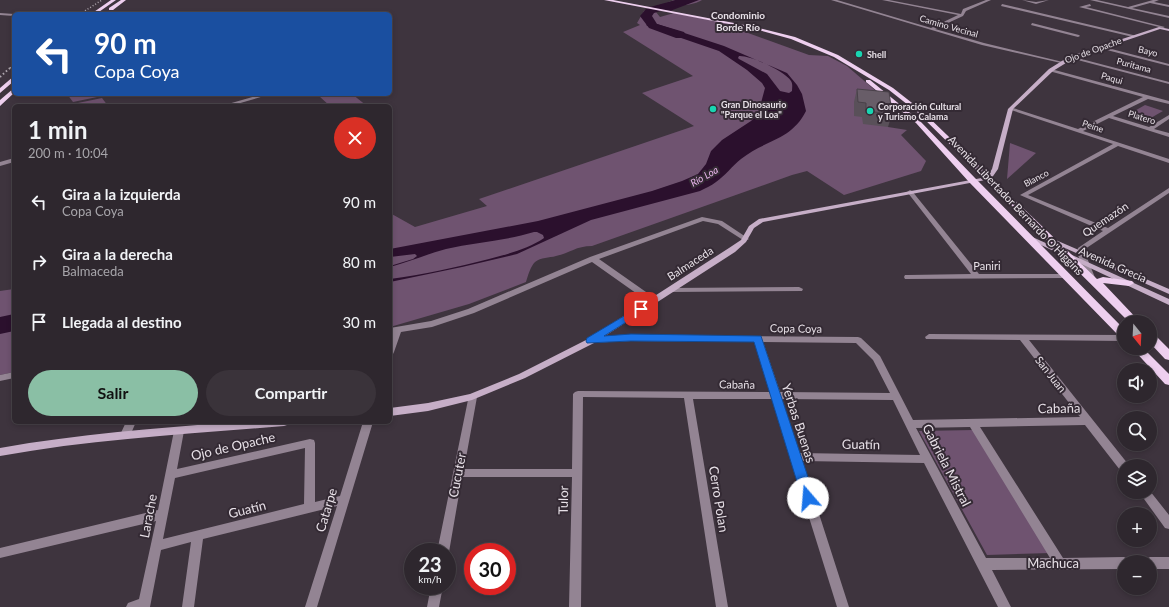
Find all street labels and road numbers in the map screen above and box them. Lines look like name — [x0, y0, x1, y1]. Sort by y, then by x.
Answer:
street label: Camino Vecinal — [918, 12, 980, 40]
street label: Ojo de Opache — [1063, 35, 1123, 65]
street label: Bayo — [1137, 43, 1159, 59]
street label: Puritama — [1115, 55, 1153, 75]
street label: Paqui — [1100, 70, 1124, 86]
street label: Platero — [1127, 108, 1157, 126]
street label: Peine — [1081, 117, 1105, 135]
street label: Avenida Libertador Bernardo O'Higgins — [946, 133, 1086, 278]
street label: Blanco — [1022, 167, 1050, 189]
street label: Quemazón — [1080, 199, 1130, 239]
street label: Balmaceda — [665, 243, 715, 283]
street label: Avenida Grecia — [1077, 243, 1149, 285]
street label: Paniri — [973, 259, 1001, 272]
street label: Copa Coya — [770, 321, 822, 335]
street label: San Juan — [1033, 353, 1069, 395]
street label: Cabaña — [719, 377, 755, 391]
street label: Yerbas Buenas — [779, 381, 819, 465]
street label: Cabaña — [1038, 400, 1080, 416]
street label: Gabriela Mistral — [919, 421, 975, 509]
street label: Ojo de Opache — [189, 429, 277, 463]
street label: Guatín — [842, 436, 880, 452]
street label: Cucuter — [445, 451, 469, 499]
street label: Cerro Polan — [706, 465, 732, 533]
street label: Tulor — [555, 485, 571, 515]
street label: Catarpe — [312, 486, 340, 534]
street label: Larache — [136, 492, 160, 539]
street label: Guatín — [227, 497, 267, 521]
street label: Machuca — [1027, 555, 1079, 571]

